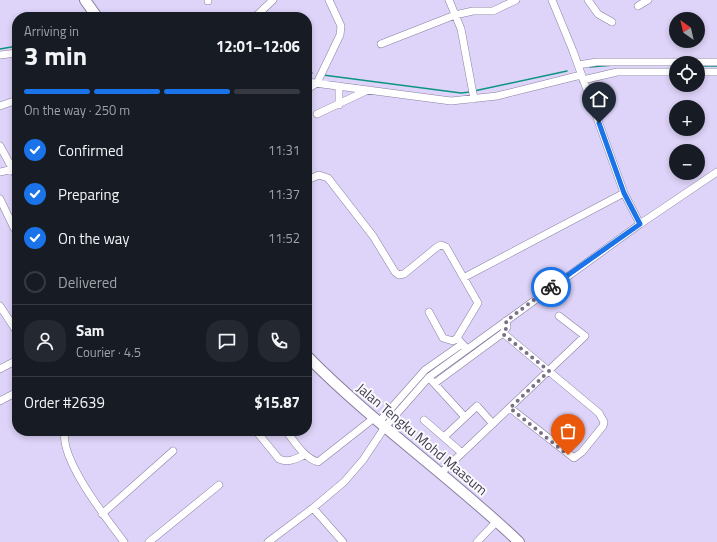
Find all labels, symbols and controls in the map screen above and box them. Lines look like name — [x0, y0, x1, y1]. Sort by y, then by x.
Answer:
north arrow — [669, 12, 705, 48]
map controls — [669, 12, 705, 180]
text: Arriving in — [24, 21, 79, 41]
text: 12:01–12:06 — [216, 35, 300, 58]
text: 3 min — [24, 36, 87, 75]
button: locate — [669, 56, 705, 92]
pin — [582, 82, 616, 123]
icon: home — [588, 88, 610, 110]
text: On the way · 250 m — [24, 100, 130, 120]
button: + — [669, 100, 705, 136]
icon: check — [24, 139, 46, 161]
text: Confirmed — [58, 139, 123, 162]
text: 11:31 — [268, 140, 300, 160]
button: − — [669, 144, 705, 180]
icon: check — [24, 183, 46, 205]
text: Preparing — [58, 183, 119, 206]
text: 11:37 — [268, 184, 300, 204]
icon: check — [24, 227, 46, 249]
text: On the way — [58, 227, 130, 250]
text: 11:52 — [268, 228, 300, 248]
courier — [531, 267, 571, 307]
text: Delivered — [58, 271, 117, 294]
icon: bike — [540, 276, 562, 298]
text: Sam — [76, 319, 104, 342]
button: person — [24, 320, 66, 362]
button: chat — [206, 320, 248, 362]
button: phone — [258, 320, 300, 362]
text: Courier · 4.5 — [76, 342, 141, 362]
street label: Jalan Tengku Mohd Maasum — [352, 377, 492, 500]
text: Order #2639 — [24, 391, 105, 414]
text: $15.87 — [254, 391, 300, 414]
pin — [551, 414, 585, 455]
icon: bag — [557, 420, 579, 442]

